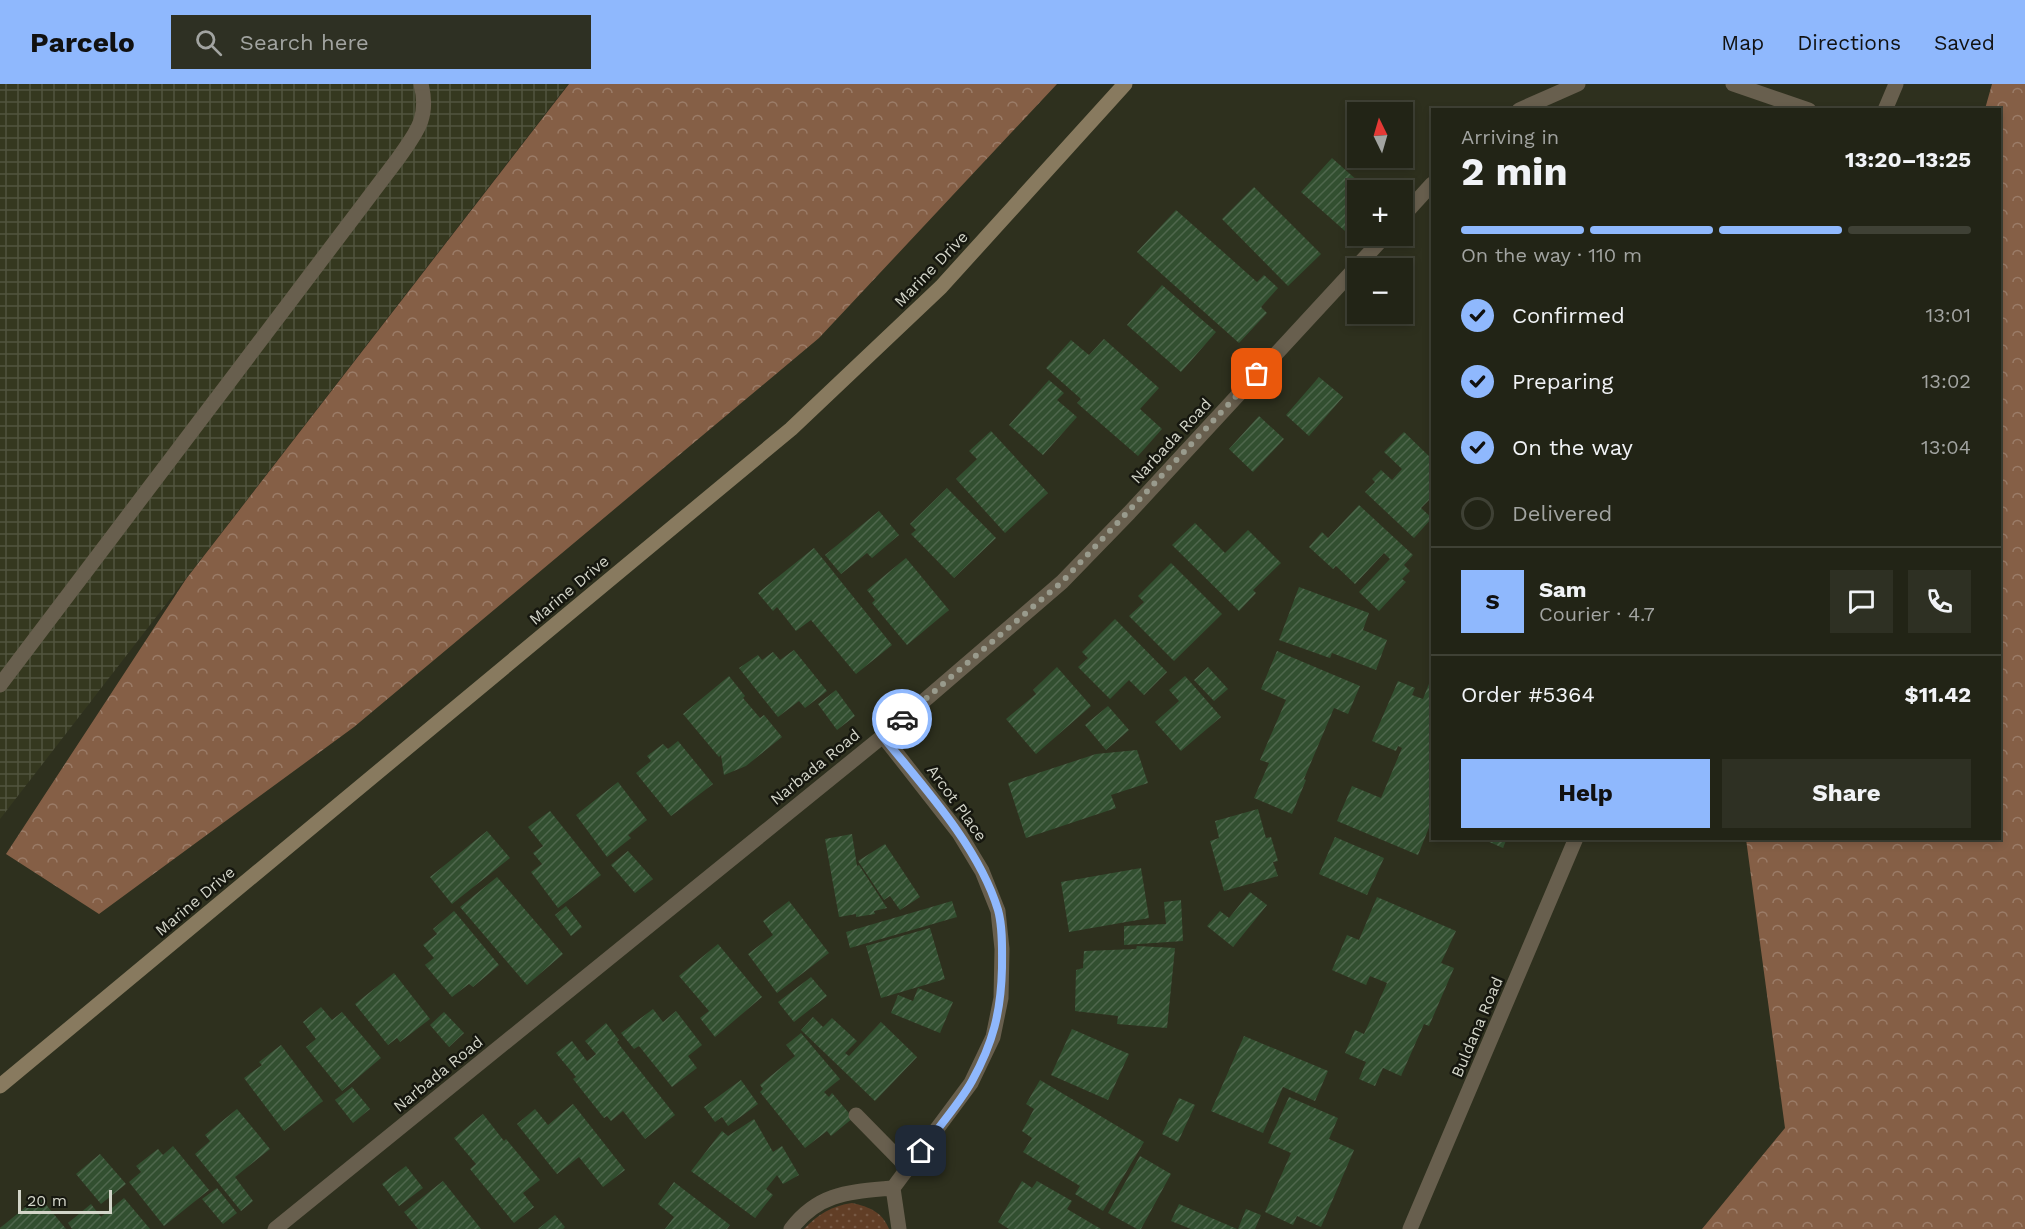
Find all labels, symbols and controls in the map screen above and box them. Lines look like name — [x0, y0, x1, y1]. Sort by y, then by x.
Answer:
search box — [171, 15, 591, 69]
text: Parcelo — [30, 26, 135, 59]
icon: search — [192, 26, 225, 59]
text: Search here — [240, 30, 369, 55]
text: Map — [1721, 30, 1764, 55]
text: Directions — [1797, 30, 1901, 55]
text: Saved — [1934, 30, 1995, 55]
north arrow — [1347, 102, 1413, 168]
map controls — [1347, 102, 1413, 324]
text: Arriving in — [1461, 125, 1559, 149]
text: 13:20–13:25 — [1845, 147, 1971, 172]
text: 2 min — [1461, 149, 1568, 194]
button: + — [1347, 180, 1413, 246]
street label: Marine Drive — [890, 227, 972, 311]
text: On the way · 110 m — [1461, 243, 1642, 267]
button: − — [1347, 258, 1413, 324]
icon: check — [1461, 299, 1494, 332]
text: Confirmed — [1512, 303, 1625, 328]
text: 13:01 — [1925, 303, 1971, 327]
pin — [1231, 348, 1282, 399]
icon: bag — [1240, 357, 1273, 390]
icon: check — [1461, 365, 1494, 398]
text: Preparing — [1512, 369, 1613, 394]
text: 13:02 — [1922, 369, 1971, 393]
street label: Narbada Road — [1127, 394, 1215, 488]
icon: check — [1461, 431, 1494, 464]
text: On the way — [1512, 435, 1633, 460]
text: 13:04 — [1921, 435, 1971, 459]
text: Delivered — [1512, 501, 1612, 526]
street label: Marine Drive — [525, 551, 613, 629]
button: chat — [1830, 570, 1893, 633]
button: phone — [1908, 570, 1971, 633]
text: Sam — [1539, 577, 1587, 602]
text: S — [1485, 589, 1500, 614]
text: Courier · 4.7 — [1539, 602, 1655, 626]
text: Order #5364 — [1461, 682, 1595, 707]
text: $11.42 — [1905, 682, 1971, 707]
courier — [872, 689, 932, 749]
icon: car — [886, 703, 919, 736]
street label: Narbada Road — [766, 725, 864, 809]
button: Help — [1461, 759, 1710, 828]
button: Share — [1722, 759, 1971, 828]
street label: Arcot Place — [923, 761, 991, 845]
street label: Marine Drive — [151, 862, 239, 940]
street label: Buldana Road — [1447, 974, 1507, 1080]
street label: Narbada Road — [389, 1032, 487, 1116]
pin — [895, 1125, 946, 1176]
icon: home — [904, 1134, 937, 1167]
scale bar — [18, 1187, 112, 1214]
text: 20 m — [27, 1191, 67, 1210]

